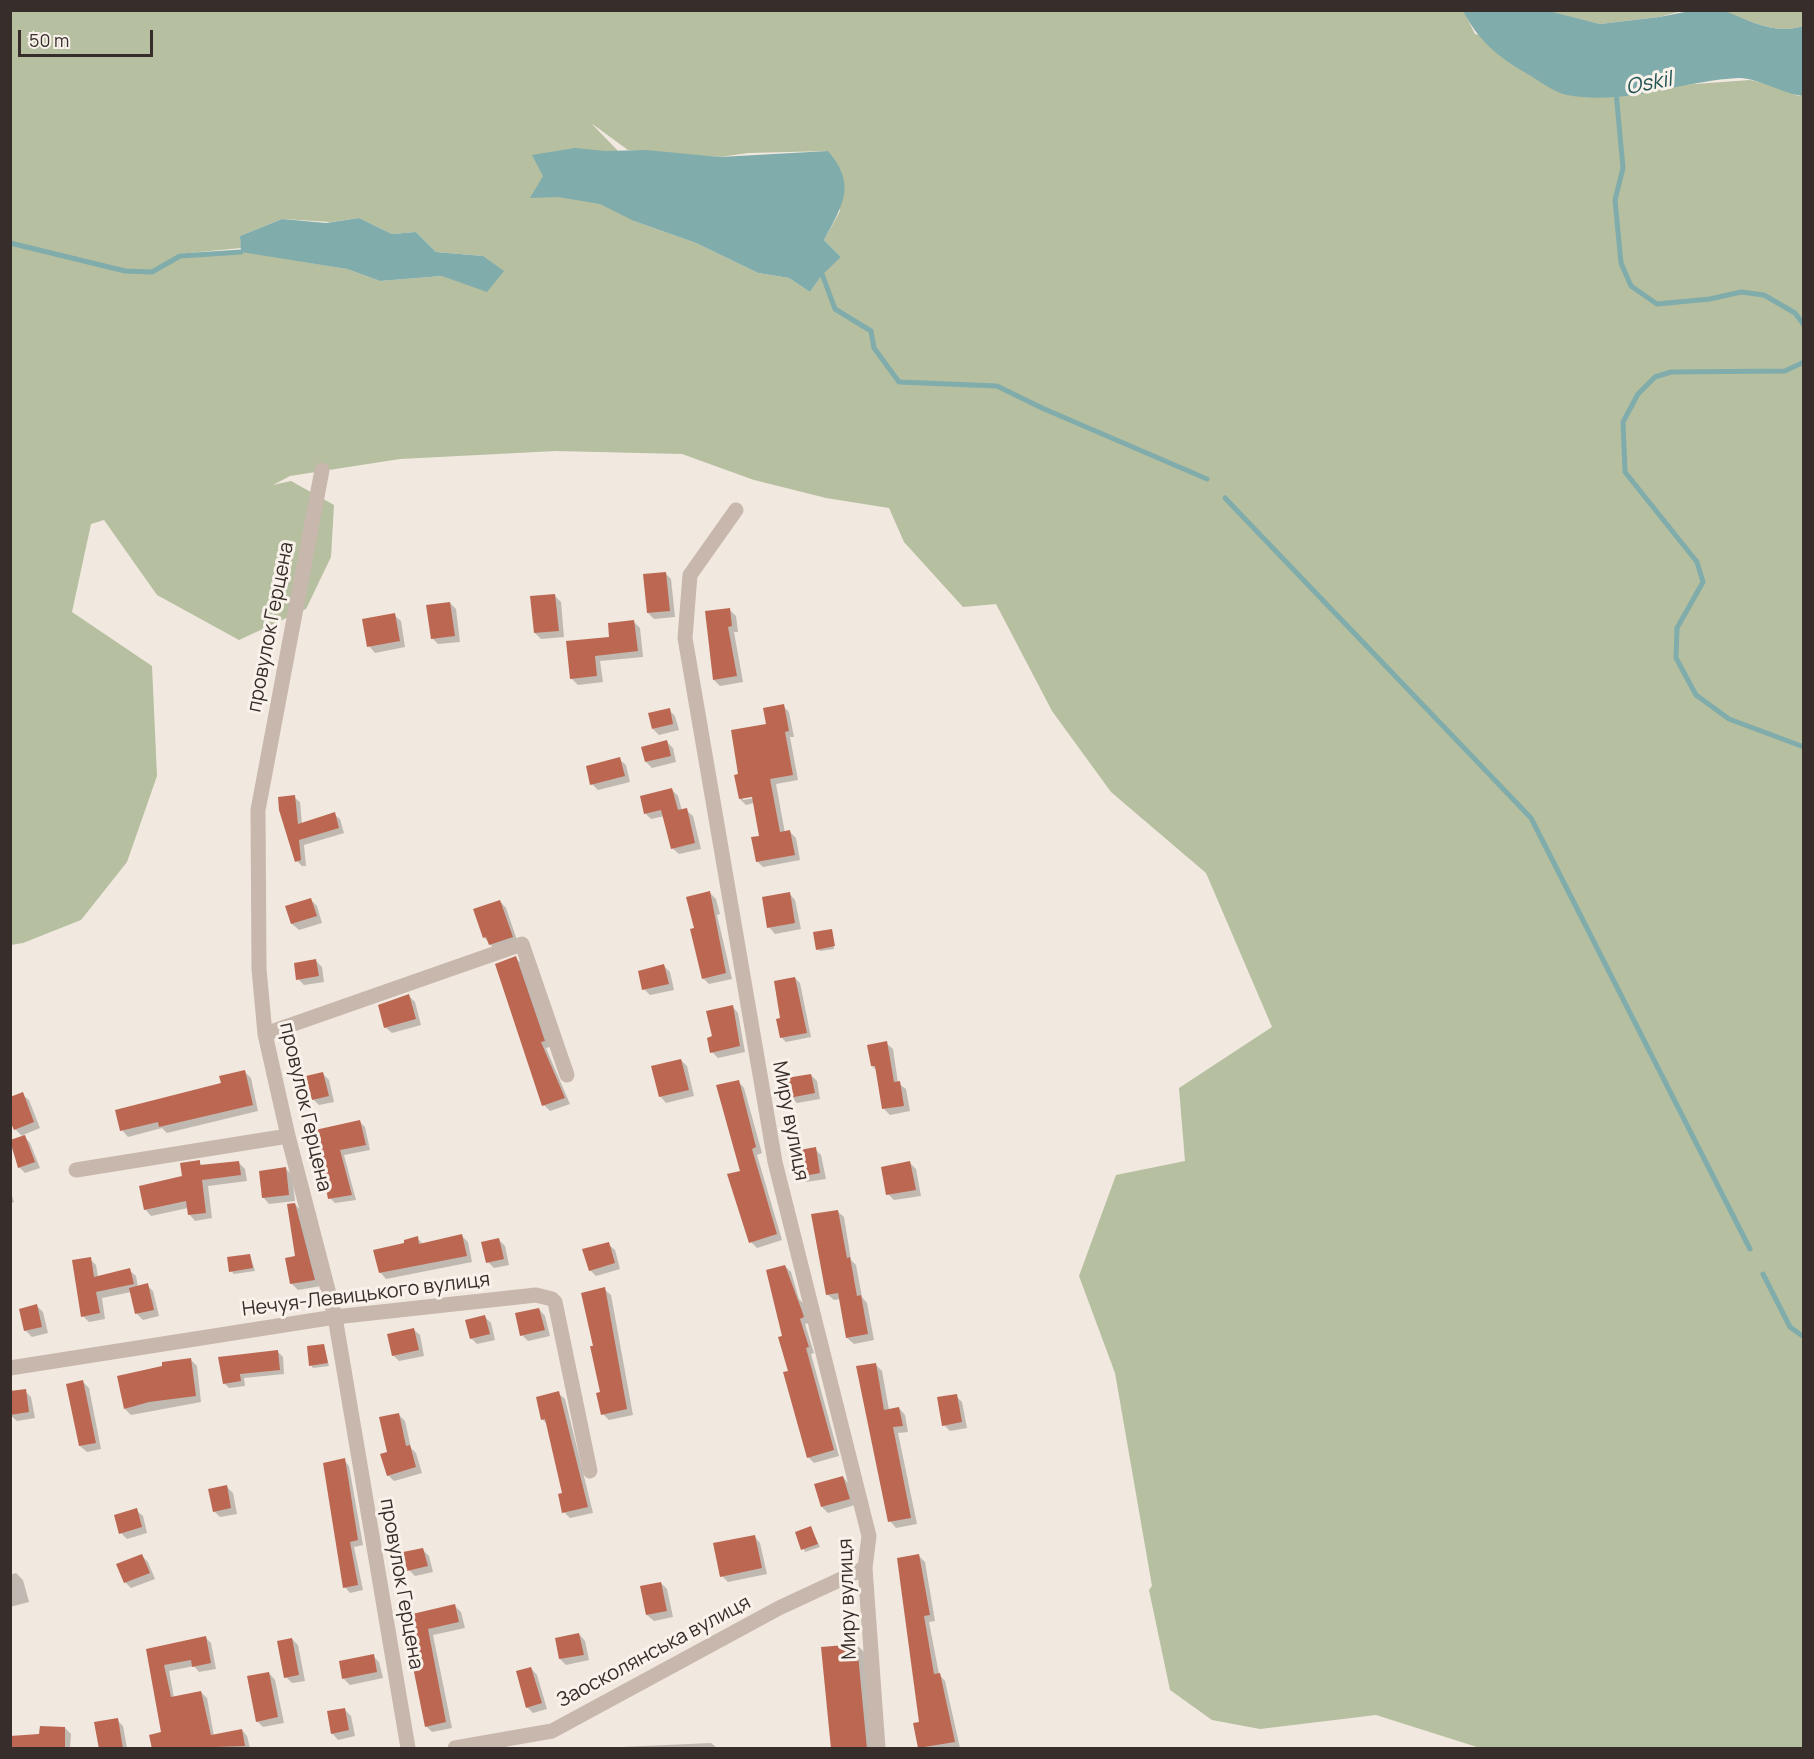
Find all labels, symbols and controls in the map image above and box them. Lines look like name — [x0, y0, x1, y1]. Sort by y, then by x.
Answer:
scale bar — [21, 18, 156, 56]
text: 50 m — [29, 28, 69, 52]
water label: Oskil — [1624, 67, 1674, 101]
street label: провулок Герцена — [243, 540, 299, 714]
street label: провулок Герцена — [274, 1020, 336, 1194]
street label: Миру вулиця — [767, 1059, 813, 1183]
street label: Нечуя-Левицького вулиця — [241, 1268, 491, 1322]
street label: провулок Герцена — [374, 1497, 428, 1671]
street label: Миру вулиця — [834, 1538, 862, 1660]
street label: Заосколянська вулиця — [553, 1591, 755, 1713]

